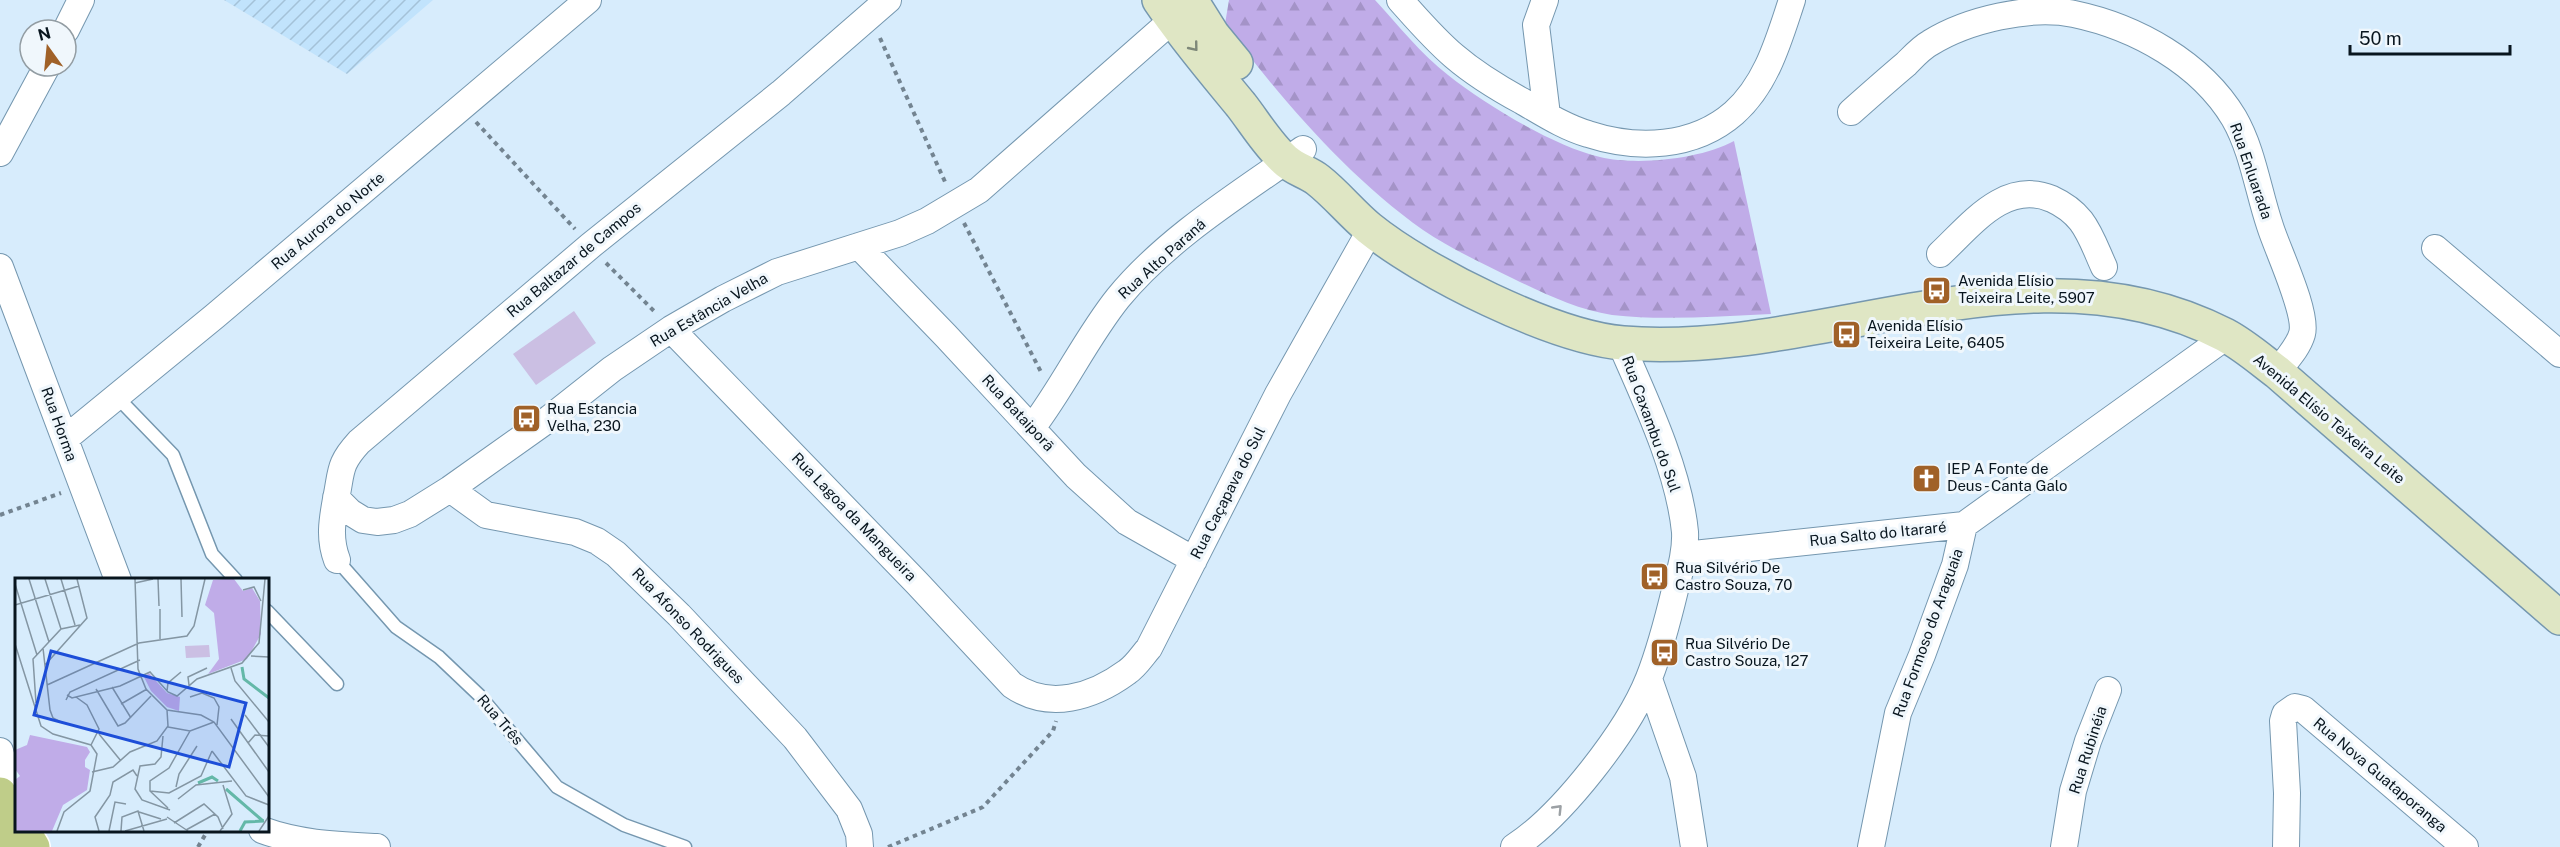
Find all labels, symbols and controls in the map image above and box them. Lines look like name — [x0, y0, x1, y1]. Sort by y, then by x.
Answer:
north arrow — [18, 18, 78, 78]
scale bar — [2350, 18, 2510, 56]
text: N — [36, 23, 53, 45]
text: 50 m — [2359, 28, 2402, 49]
one-way arrow — [1187, 40, 1198, 51]
street label: Rua Enluarada — [2227, 120, 2276, 221]
street label: Rua Aurora do Norte — [268, 168, 388, 273]
street label: Rua Baltazar de Campos — [503, 199, 644, 321]
street label: Rua Alto Paraná — [1115, 215, 1209, 302]
street label: Rua Estância Velha — [647, 269, 770, 350]
place label: Avenida Elísio Teixeira Leite, 5907 — [1958, 272, 2095, 306]
bus stop icon: Avenida Elísio Teixeira Leite, 5907 — [1921, 274, 1953, 306]
place label: Avenida Elísio Teixeira Leite, 6405 — [1867, 317, 2005, 351]
bus stop icon: Avenida Elísio Teixeira Leite, 6405 — [1830, 319, 1862, 351]
street label: Avenida Elísio Teixeira Leite — [2250, 350, 2408, 487]
street label: Rua Caxambu do Sul — [1619, 353, 1684, 494]
street label: Rua Bataiporã — [979, 371, 1058, 454]
street label: Rua Horma — [38, 384, 81, 463]
place label: Rua Estancia Velha, 230 — [547, 400, 637, 434]
bus stop icon: Rua Estancia Velha, 230 — [510, 402, 542, 434]
street label: Rua Caçapava do Sul — [1187, 424, 1268, 562]
street label: Rua Lagoa da Mangueira — [789, 449, 920, 584]
place label: IEP A Fonte de Deus - Canta Galo — [1947, 460, 2067, 494]
church icon: IEP A Fonte de Deus - Canta Galo — [1910, 462, 1942, 494]
street label: Rua Salto do Itararé — [1809, 518, 1947, 549]
street label: Rua Formoso do Araguaia — [1889, 546, 1966, 719]
place label: Rua Silvério De Castro Souza, 70 — [1675, 559, 1792, 593]
bus stop icon: Rua Silvério De Castro Souza, 70 — [1638, 561, 1670, 593]
street label: Rua Afonso Rodrigues — [629, 564, 748, 687]
inset map — [15, 578, 268, 832]
place label: Rua Silvério De Castro Souza, 127 — [1685, 635, 1808, 669]
bus stop icon: Rua Silvério De Castro Souza, 127 — [1648, 637, 1680, 669]
street label: Rua Três — [474, 691, 527, 748]
street label: Rua Rubinéia — [2065, 704, 2110, 796]
street label: Rua Nova Guataporanga — [2310, 714, 2450, 835]
one-way arrow — [1551, 805, 1562, 815]

